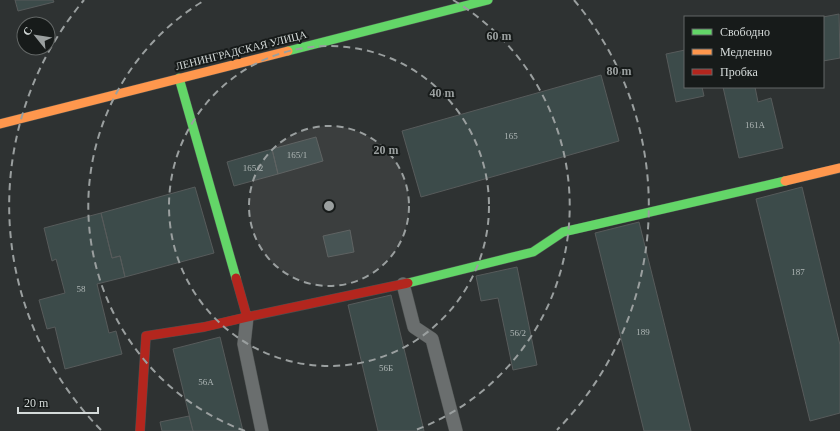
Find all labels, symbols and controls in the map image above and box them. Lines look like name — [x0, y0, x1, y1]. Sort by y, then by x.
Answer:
north arrow — [16, 16, 56, 56]
legend — [684, 16, 824, 88]
text: С — [20, 25, 35, 37]
text: Свободно — [720, 25, 770, 39]
street label: ЛЕНИНГРАДСКАЯ УЛИЦА — [174, 28, 308, 72]
text: 60 m — [487, 29, 512, 43]
text: Медленно — [720, 45, 772, 59]
text: 80 m — [607, 64, 632, 78]
text: Пробка — [720, 65, 758, 79]
text: 40 m — [430, 86, 455, 100]
house number: 161А — [745, 120, 766, 130]
house number: 165 — [504, 131, 518, 141]
text: 20 m — [374, 143, 399, 157]
house number: 165/1 — [287, 150, 307, 160]
house number: 165/2 — [243, 163, 263, 173]
centre of rings — [322, 199, 336, 213]
house number: 187 — [791, 267, 805, 277]
house number: 58 — [77, 284, 86, 294]
house number: 189 — [636, 327, 650, 337]
house number: 56/2 — [510, 328, 526, 338]
house number: 56Б — [379, 363, 393, 373]
house number: 56А — [198, 377, 214, 387]
scale bar — [18, 389, 98, 415]
text: 20 m — [24, 396, 49, 410]

